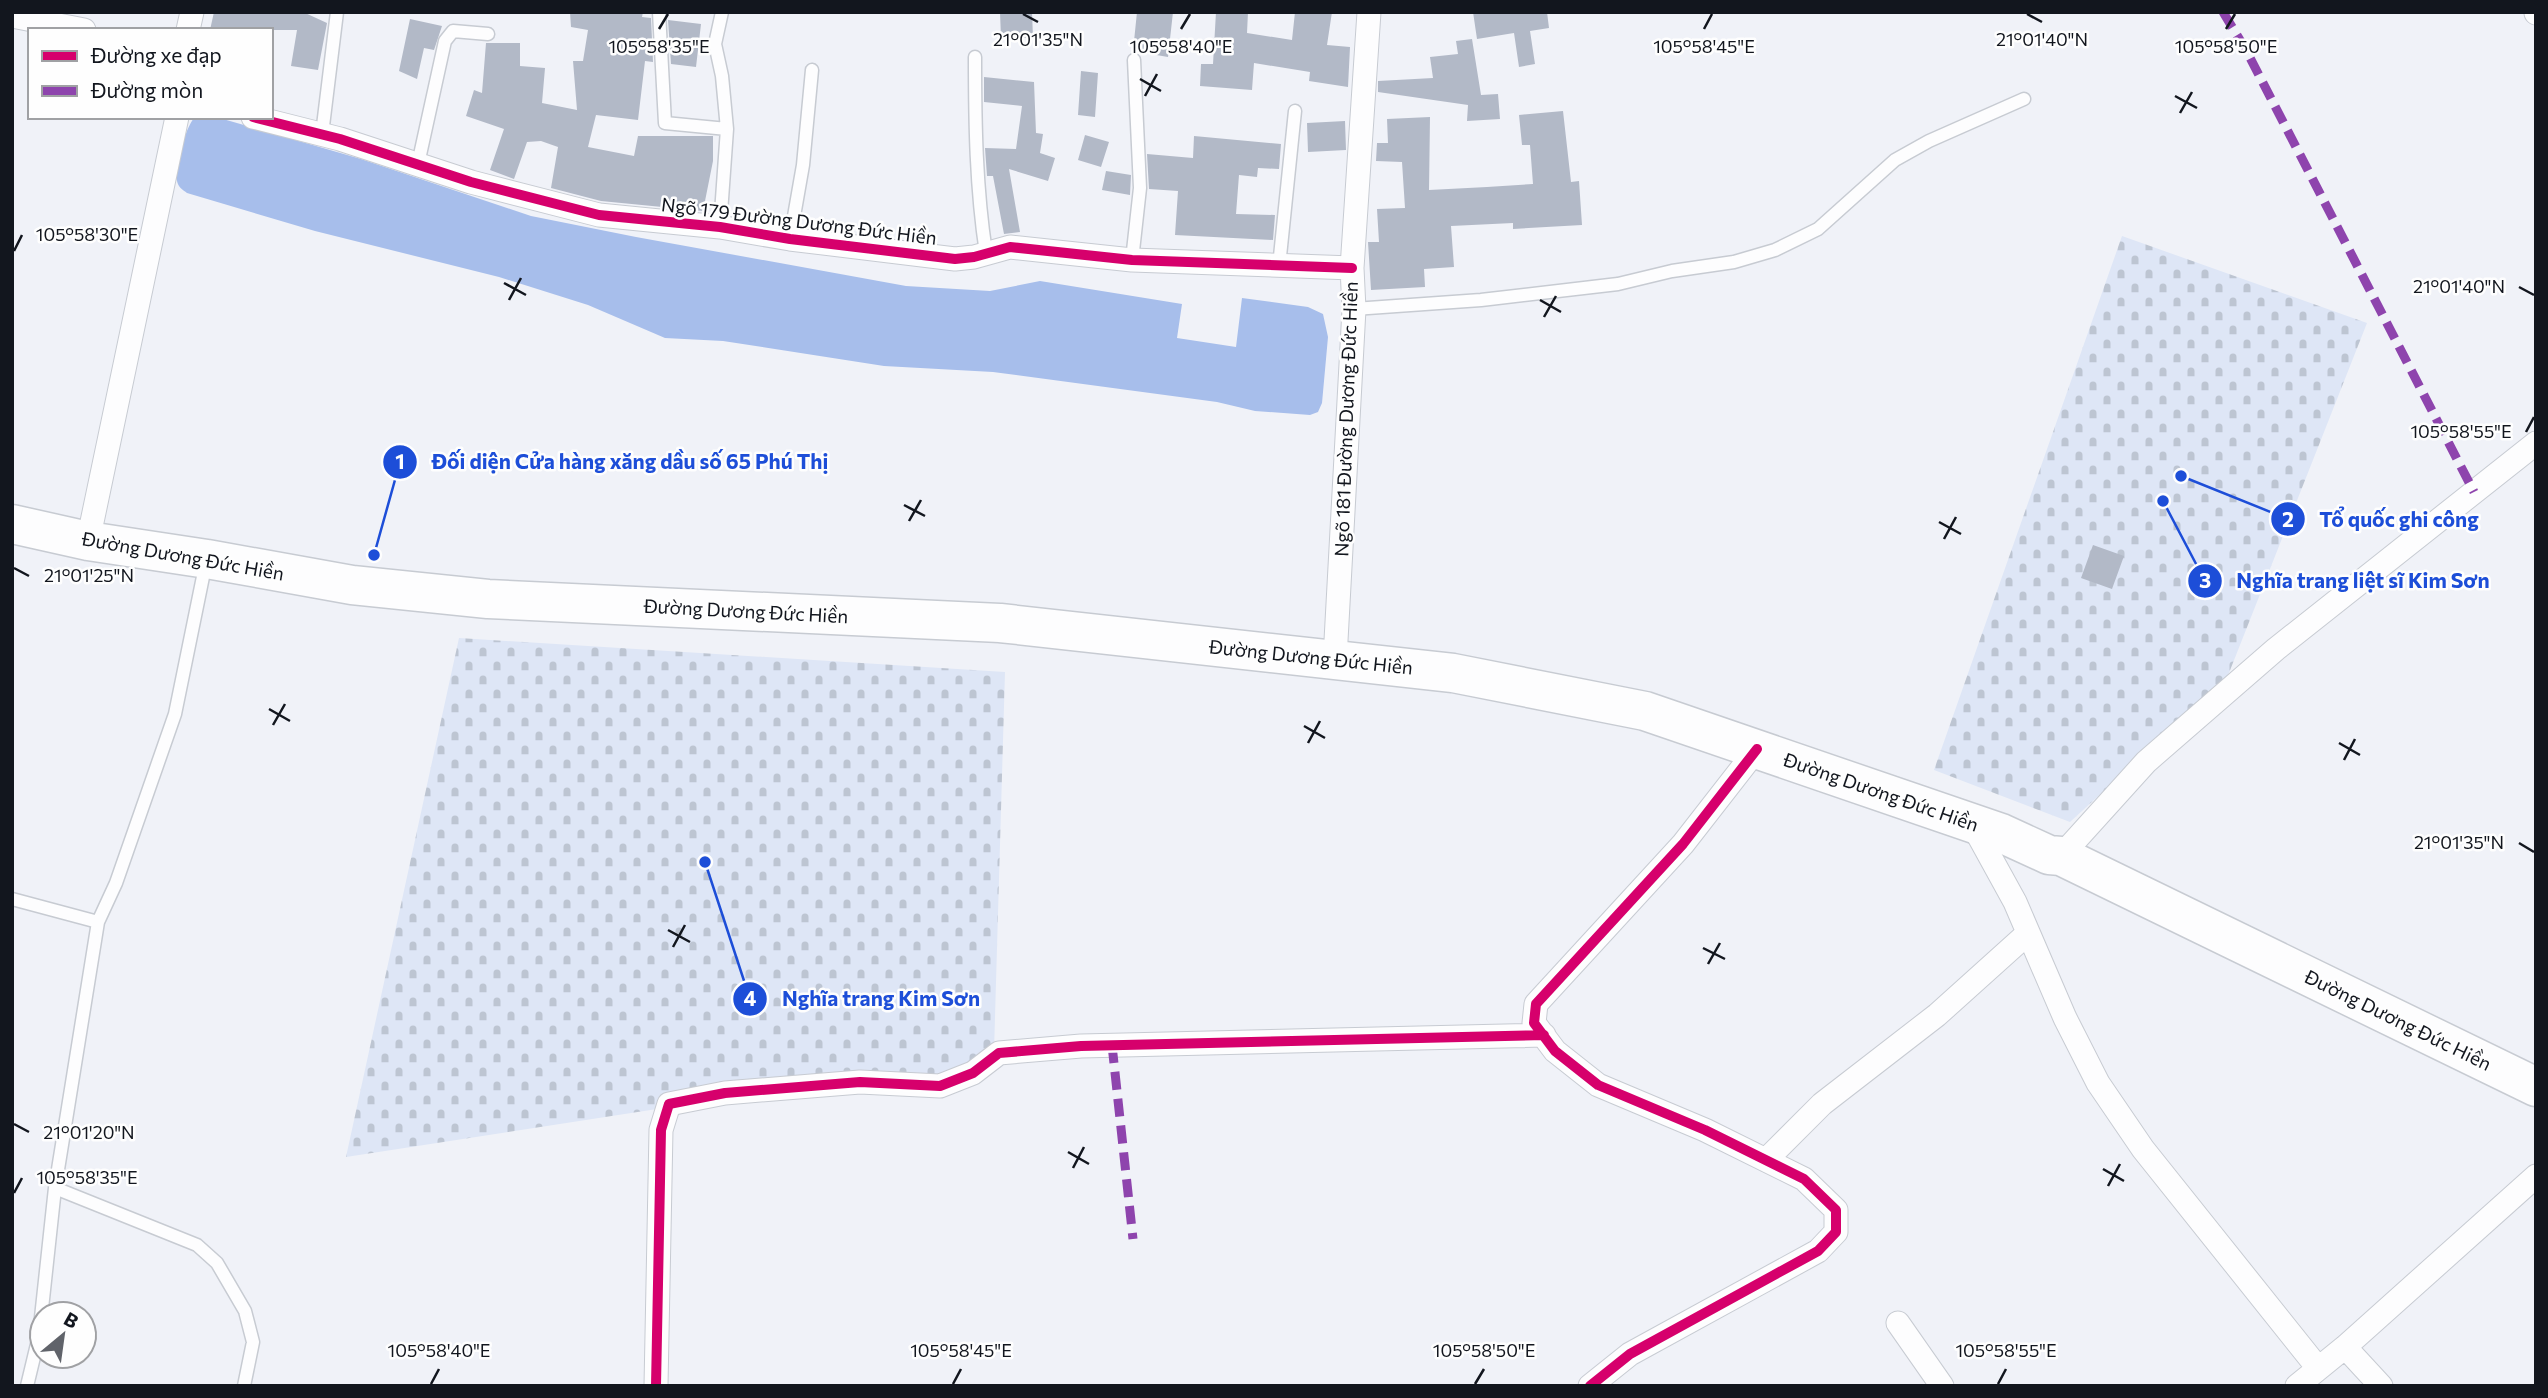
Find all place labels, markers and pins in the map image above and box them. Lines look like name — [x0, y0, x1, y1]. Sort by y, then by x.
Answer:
callout: Đối diện Cửa hàng xăng dầu số 65 Phú Thị — [382, 441, 842, 483]
callout: Tổ quốc ghi công — [2270, 498, 2493, 540]
callout: Nghĩa trang liệt sĩ Kim Sơn — [2187, 560, 2504, 602]
callout: Nghĩa trang Kim Sơn — [733, 978, 994, 1020]

